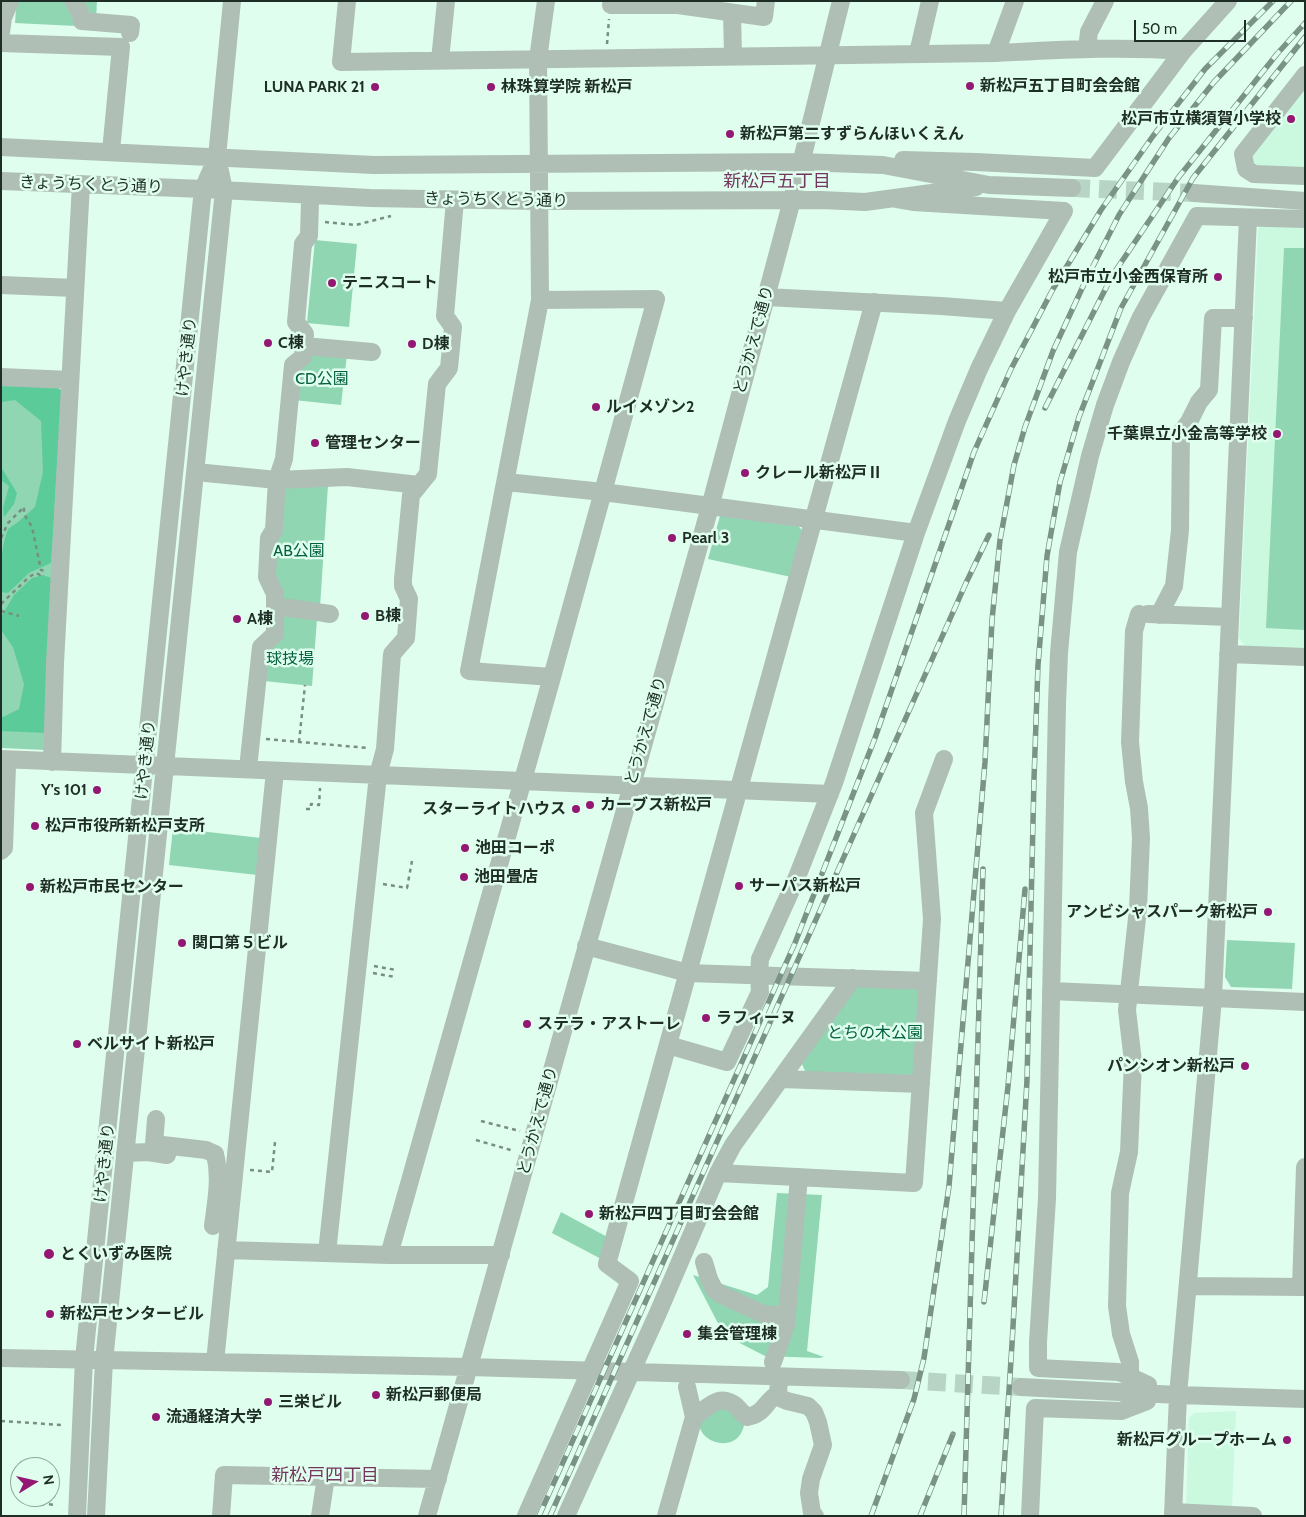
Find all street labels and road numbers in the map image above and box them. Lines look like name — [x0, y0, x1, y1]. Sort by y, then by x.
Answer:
street label: きょうちくとう通り — [19, 173, 163, 197]
street label: きょうちくとう通り — [424, 189, 568, 211]
street label: とうかえで通り — [730, 283, 778, 397]
street label: けやき通り — [173, 316, 201, 398]
street label: とうかえで通り — [621, 675, 671, 787]
street label: けやき通り — [132, 719, 160, 801]
street label: とうかえで通り — [514, 1064, 562, 1178]
street label: けやき通り — [91, 1122, 119, 1204]

